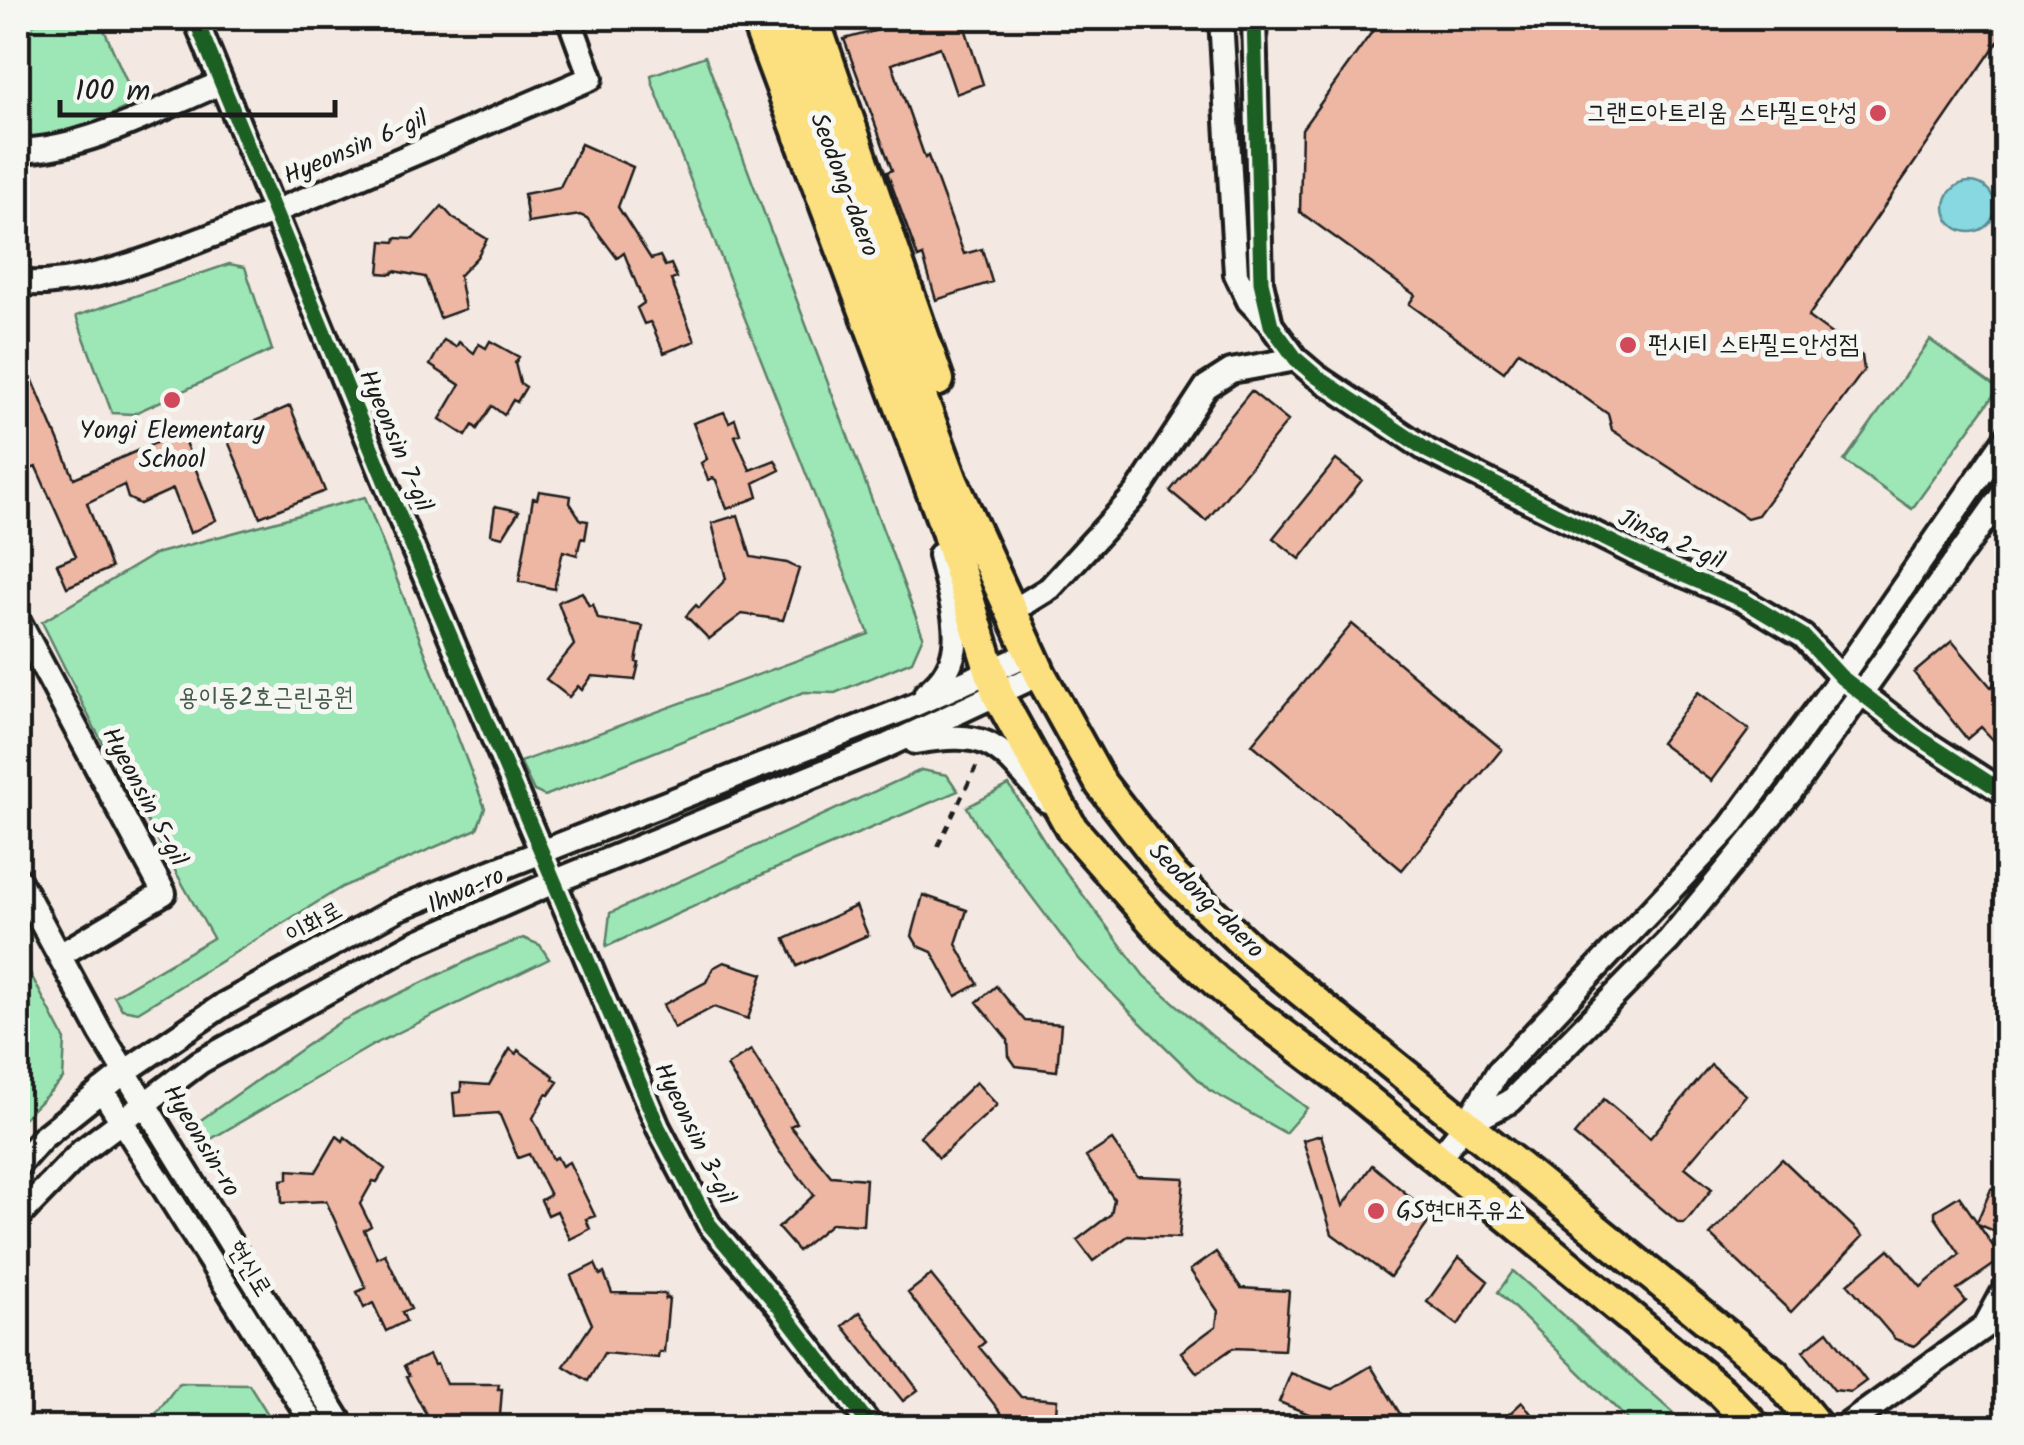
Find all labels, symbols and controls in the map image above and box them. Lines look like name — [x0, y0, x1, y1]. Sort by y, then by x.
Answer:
scale bar — [60, 55, 335, 117]
text: 100 m — [75, 68, 150, 116]
place label: 그랜드아트리움 스타필드안성 — [1586, 93, 1858, 133]
street label: Hyeonsin 6-gil — [277, 100, 435, 196]
marker: 그랜드아트리움 스타필드안성 — [1867, 102, 1889, 124]
street label: Seodong-daero — [798, 107, 890, 263]
place label: 펀시티 스타필드안성점 — [1648, 325, 1859, 365]
marker: 펀시티 스타필드안성점 — [1617, 334, 1639, 356]
street label: Hyeonsin 7-gil — [347, 364, 443, 518]
marker: Yongi Elementary School — [161, 389, 183, 411]
place label: Yongi Elementary School — [80, 411, 265, 480]
street label: Jinsa 2-gil — [1611, 499, 1731, 581]
park label: 용이동2호근린공원 — [178, 678, 354, 718]
street label: Hyeonsin 5-gil — [90, 720, 198, 874]
street label: Seodong-daero — [1138, 833, 1274, 969]
street label: Ihwa-ro — [421, 856, 511, 926]
street label: 이화로 — [278, 891, 350, 955]
street label: Hyeonsin 3-gil — [642, 1056, 746, 1212]
street label: Hyeonsin-ro — [152, 1077, 250, 1205]
place label: GS현대주유소 — [1396, 1191, 1525, 1231]
marker: GS현대주유소 — [1365, 1200, 1387, 1222]
street label: 현신로 — [216, 1233, 282, 1305]

